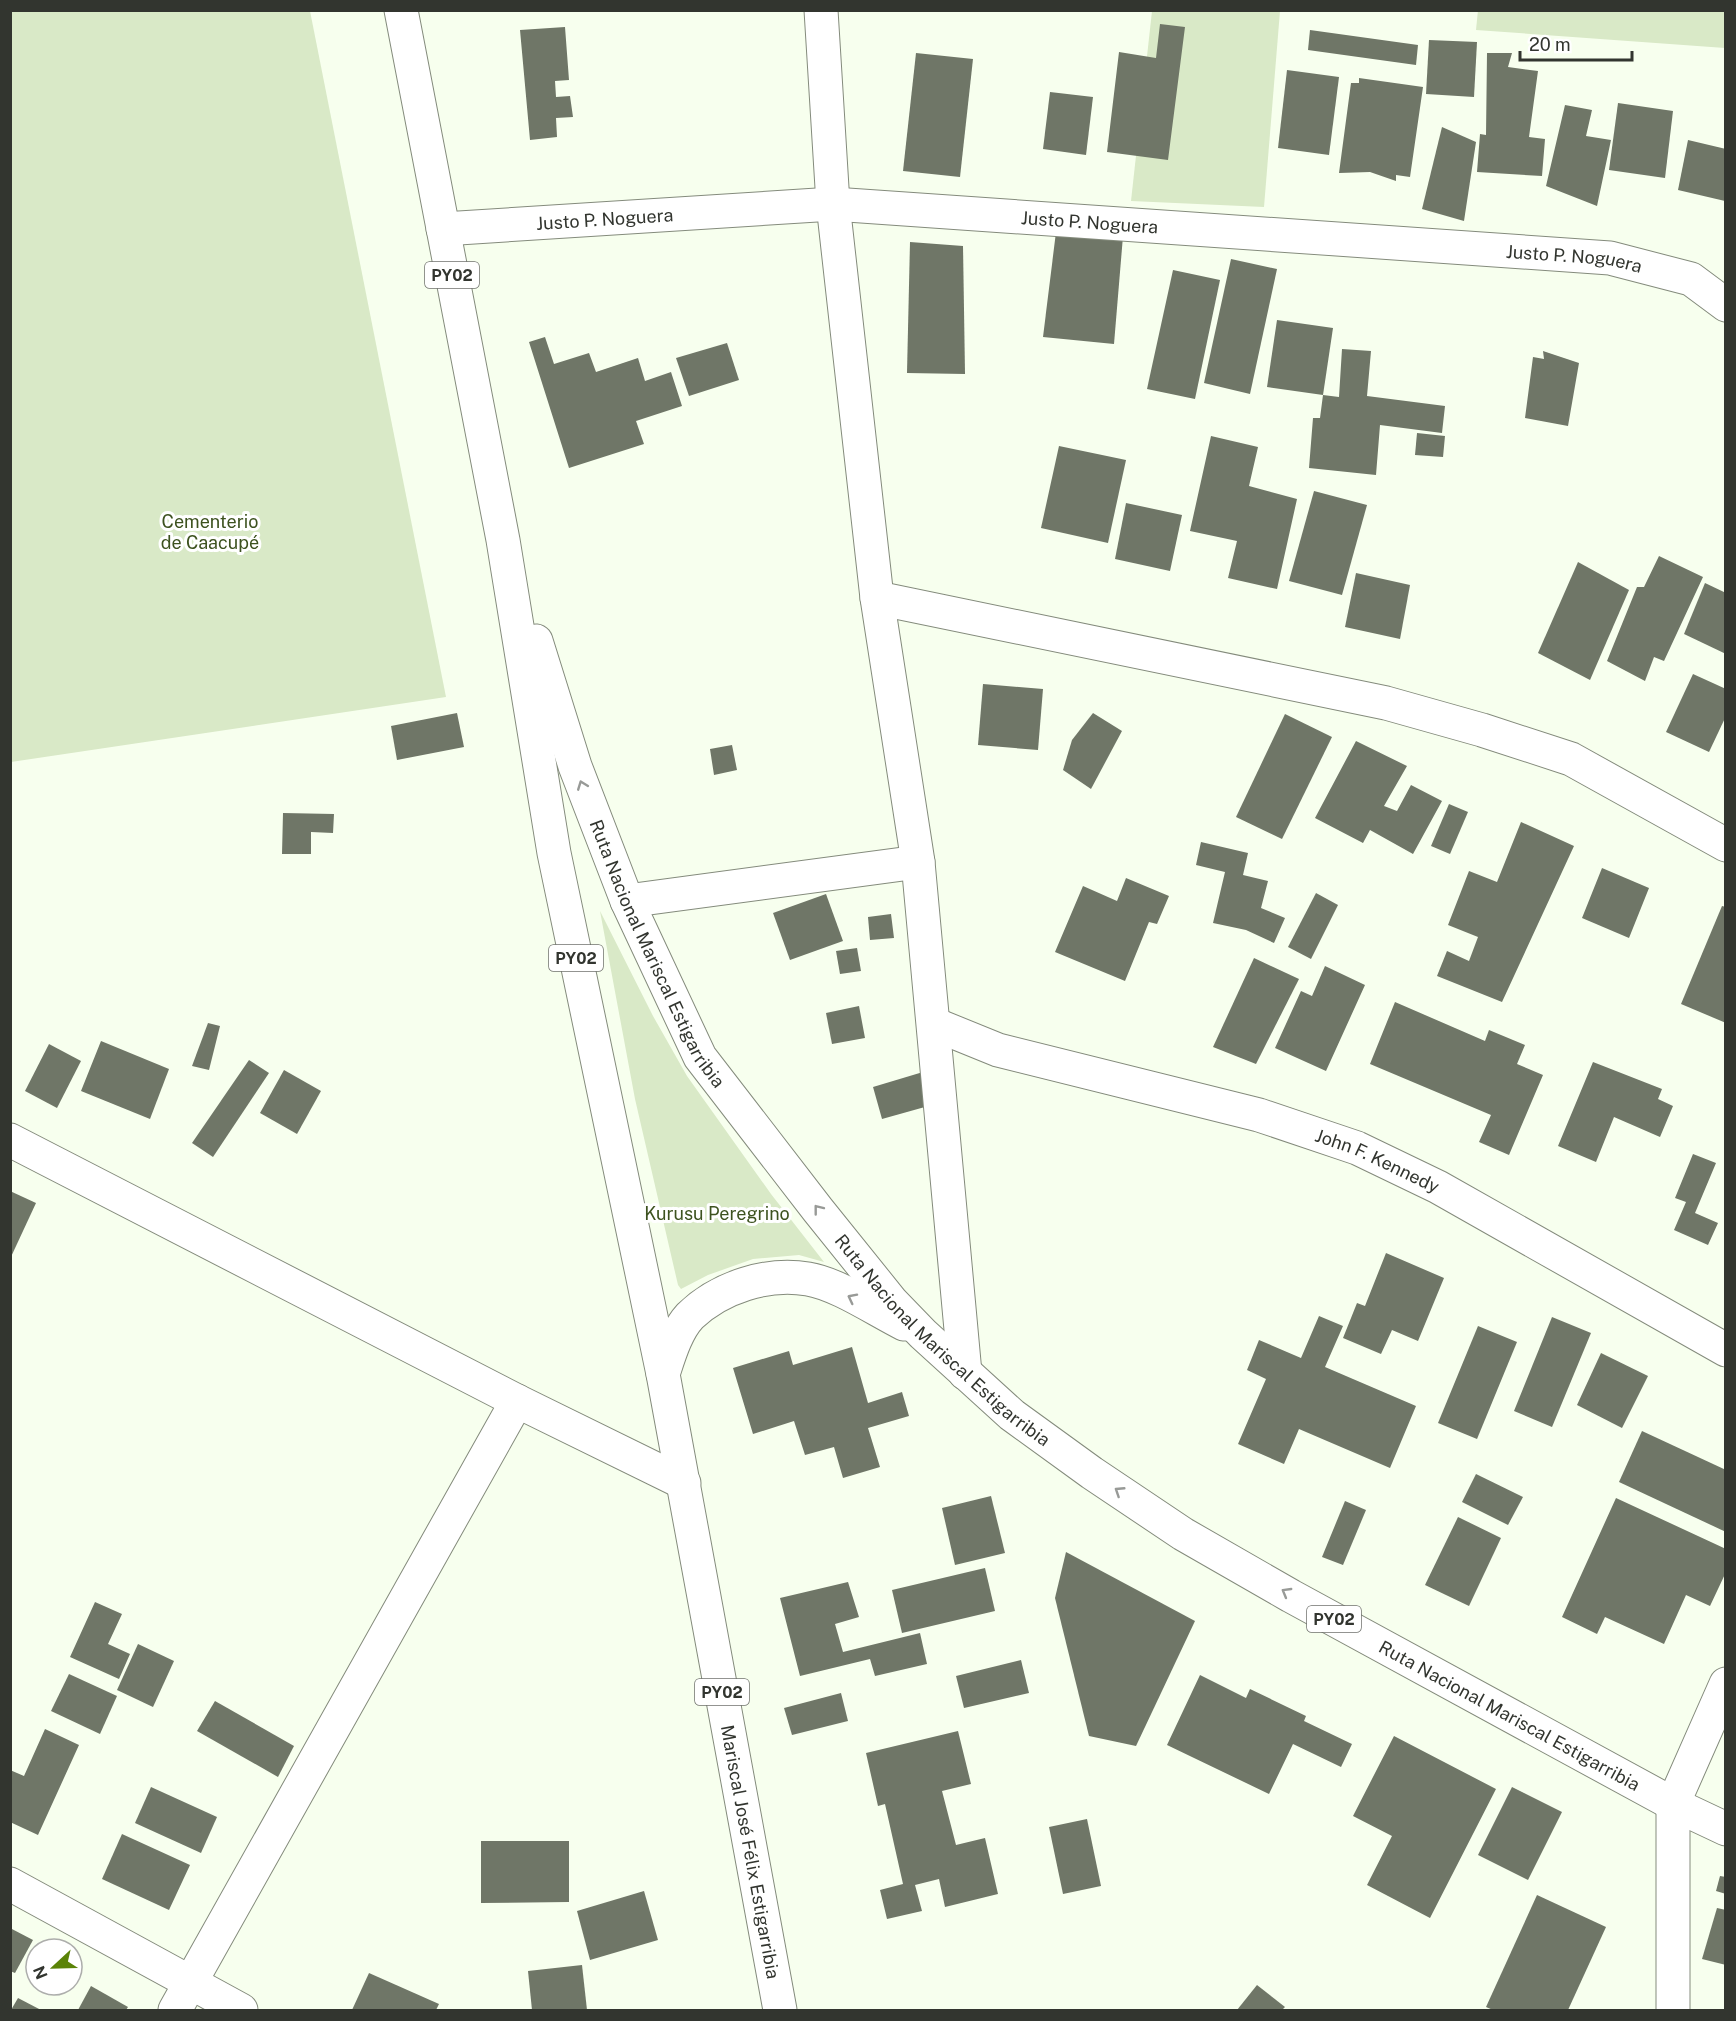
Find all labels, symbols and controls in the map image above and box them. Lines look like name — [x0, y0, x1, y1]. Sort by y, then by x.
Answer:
scale bar — [1520, 24, 1632, 62]
text: 20 m — [1529, 34, 1571, 55]
street label: Justo P. Noguera — [535, 204, 674, 234]
street label: Justo P. Noguera — [1020, 207, 1159, 237]
street label: Justo P. Noguera — [1505, 240, 1645, 276]
road number: PY02 — [425, 262, 479, 288]
park label: Cementerio de Caacupé — [161, 511, 259, 553]
one-way arrow — [577, 780, 589, 791]
street label: Ruta Nacional Mariscal Estigarribia — [586, 816, 730, 1091]
road number: PY02 — [549, 945, 603, 971]
street label: John F. Kennedy — [1313, 1124, 1443, 1197]
park label: Kurusu Peregrino — [644, 1203, 790, 1224]
one-way arrow — [814, 1205, 825, 1216]
street label: Ruta Nacional Mariscal Estigarribia — [831, 1230, 1055, 1450]
one-way arrow — [848, 1293, 859, 1305]
one-way arrow — [1115, 1487, 1126, 1498]
one-way arrow — [1281, 1588, 1292, 1600]
road number: PY02 — [1307, 1606, 1361, 1632]
street label: Ruta Nacional Mariscal Estigarribia — [1376, 1636, 1644, 1795]
road number: PY02 — [695, 1679, 749, 1705]
street label: Mariscal José Félix Estigarribia — [717, 1723, 785, 1981]
north arrow — [24, 1937, 84, 1997]
text: N — [29, 1963, 52, 1982]

